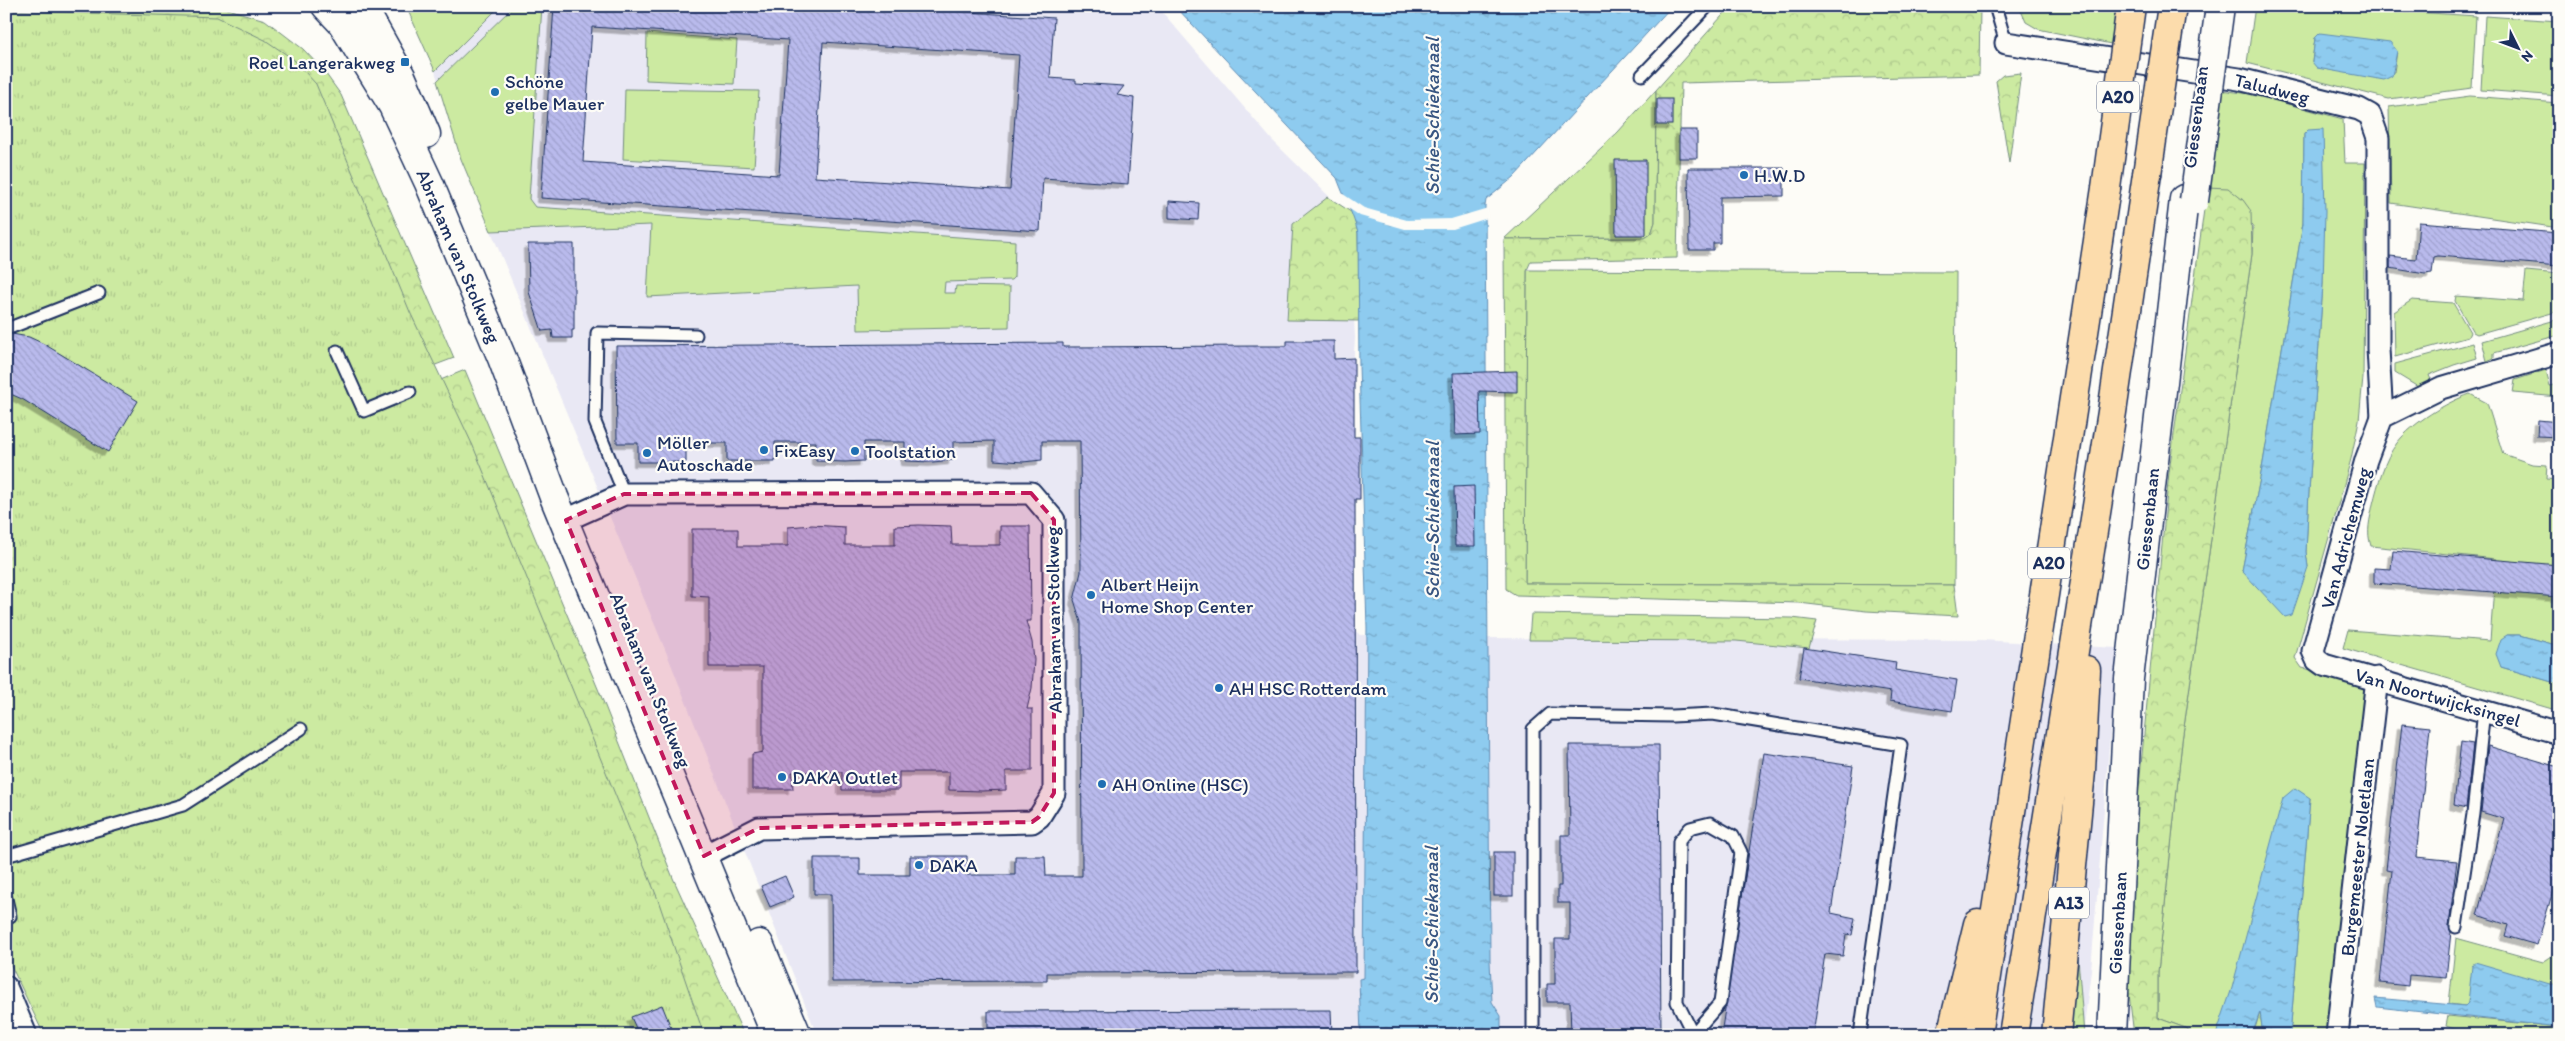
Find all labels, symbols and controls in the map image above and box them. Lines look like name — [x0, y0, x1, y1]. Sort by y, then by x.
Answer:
north arrow — [2492, 22, 2542, 72]
water label: Schie-Schiekanaal — [1420, 36, 1444, 195]
text: N — [2518, 47, 2537, 66]
place label: Roel Langerakweg — [248, 51, 395, 74]
marker: Roel Langerakweg — [399, 56, 411, 68]
street label: Giessenbaan — [2178, 64, 2213, 170]
street label: Taludweg — [2232, 68, 2312, 109]
place label: Schöne gelbe Mauer — [505, 70, 605, 115]
road number: A20 — [2097, 81, 2139, 112]
marker: Schöne gelbe Mauer — [489, 86, 501, 98]
place label: H.W.D — [1754, 164, 1805, 187]
street label: Abraham van Stolkweg — [411, 166, 506, 347]
marker: H.W.D — [1738, 169, 1750, 181]
place label: Möller Autoschade — [657, 431, 753, 476]
place label: FixEasy — [774, 439, 835, 462]
place label: Toolstation — [865, 440, 956, 463]
water label: Schie-Schiekanaal — [1420, 440, 1444, 599]
marker: FixEasy — [758, 444, 770, 456]
marker: Toolstation — [849, 445, 861, 457]
marker: Möller Autoschade — [641, 447, 653, 459]
street label: Van Adrichemweg — [2316, 465, 2376, 611]
street label: Giessenbaan — [2131, 467, 2164, 572]
street label: Abraham van Stolkweg — [1040, 526, 1067, 714]
road number: A20 — [2028, 548, 2070, 578]
place label: Albert Heijn Home Shop Center — [1101, 573, 1254, 618]
street label: Abraham van Stolkweg — [605, 589, 696, 771]
marker: Albert Heijn Home Shop Center — [1085, 589, 1097, 601]
street label: Van Noortwijcksingel — [2352, 663, 2524, 732]
place label: AH HSC Rotterdam — [1229, 677, 1387, 700]
marker: AH HSC Rotterdam — [1213, 682, 1225, 694]
street label: Burgemeester Noletlaan — [2336, 757, 2379, 957]
place label: DAKA Outlet — [792, 766, 898, 789]
marker: DAKA Outlet — [776, 771, 788, 783]
place label: AH Online (HSC) — [1112, 773, 1249, 796]
marker: AH Online (HSC) — [1096, 778, 1108, 790]
water label: Schie-Schiekanaal — [1419, 845, 1443, 1004]
place label: DAKA — [929, 854, 978, 877]
marker: DAKA — [913, 859, 925, 871]
street label: Giessenbaan — [2103, 871, 2132, 975]
road number: A13 — [2049, 888, 2089, 918]

